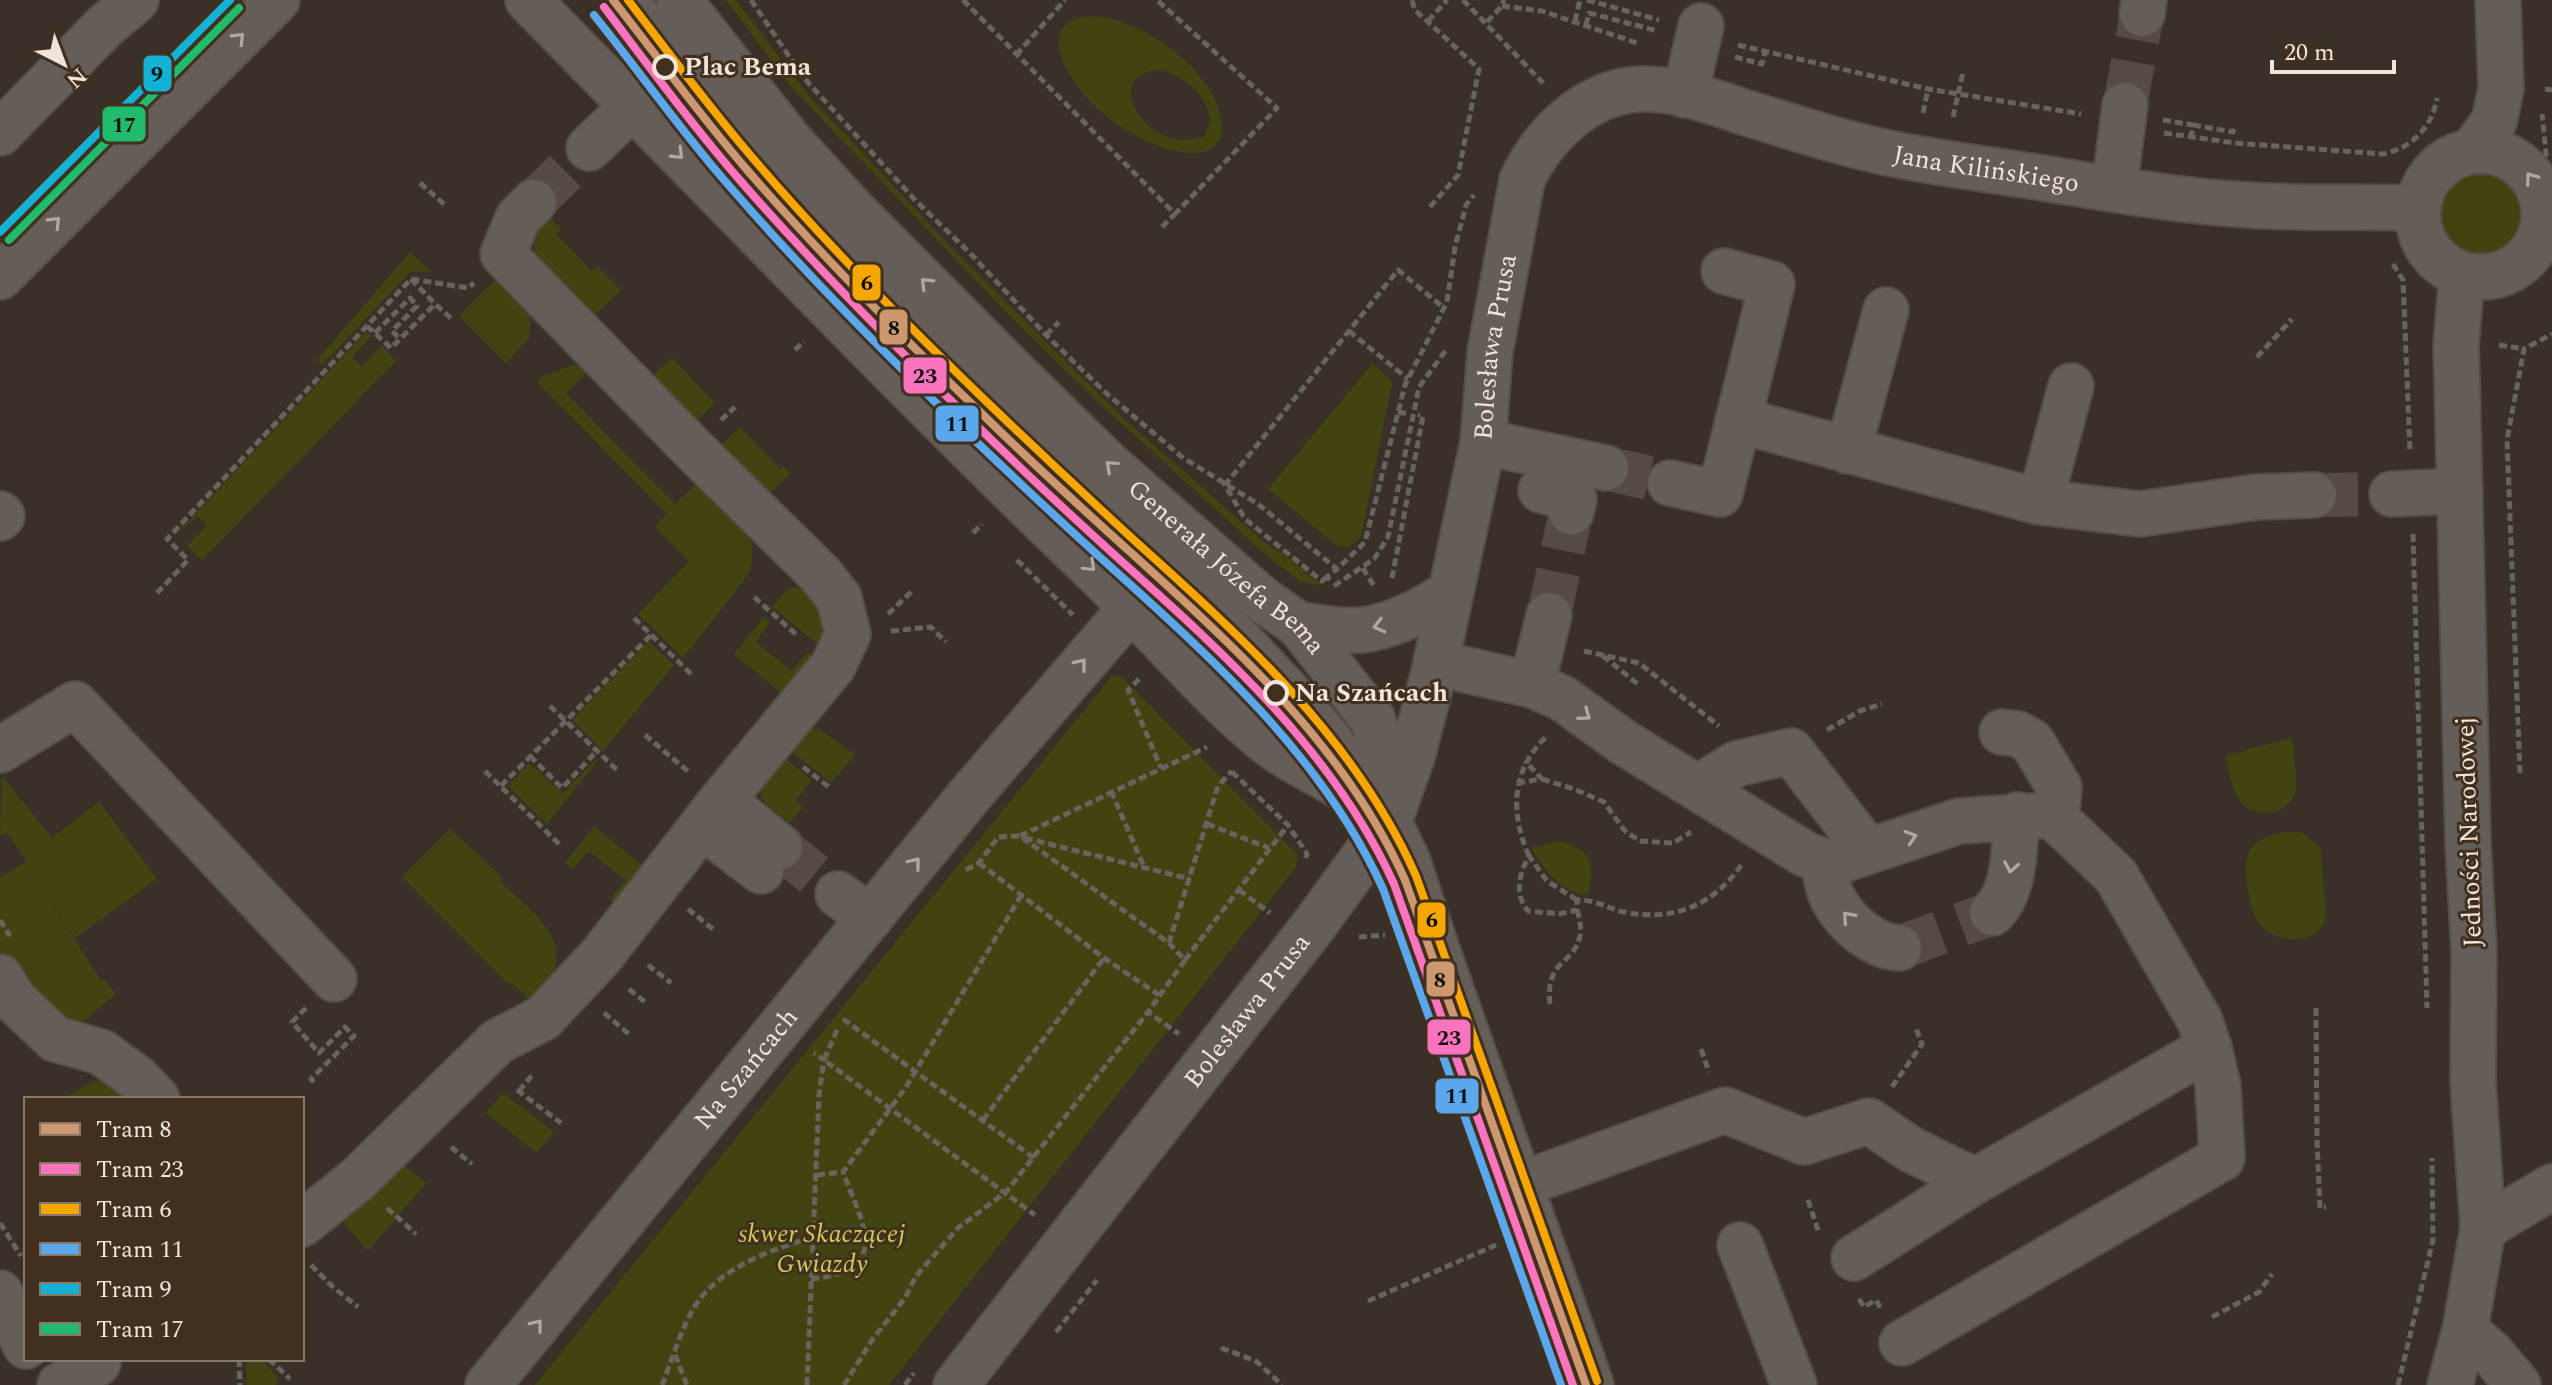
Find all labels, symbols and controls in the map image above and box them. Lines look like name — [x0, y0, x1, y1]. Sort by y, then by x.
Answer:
north arrow — [24, 24, 104, 104]
scale bar — [2272, 24, 2394, 74]
one-way arrow — [230, 33, 244, 47]
text: 20 m — [2284, 35, 2335, 71]
place label: Plac Bema — [684, 47, 812, 87]
line badge: 9 — [142, 54, 173, 93]
marker: Plac Bema — [653, 55, 677, 79]
text: 9 — [151, 58, 163, 91]
text: N — [59, 59, 94, 96]
line badge: 17 — [101, 105, 147, 143]
text: 17 — [112, 109, 136, 142]
street label: Jana Kilińskiego — [1890, 134, 2082, 204]
one-way arrow — [669, 145, 683, 159]
one-way arrow — [2526, 172, 2541, 187]
one-way arrow — [46, 217, 60, 231]
street label: Bolesława Prusa — [1463, 251, 1528, 441]
line badge: 6 — [851, 263, 882, 302]
text: 6 — [861, 267, 873, 300]
one-way arrow — [921, 278, 935, 292]
line badge: 8 — [878, 308, 909, 346]
text: 8 — [888, 312, 900, 345]
line badge: 23 — [902, 356, 948, 395]
text: 23 — [913, 360, 937, 393]
line badge: 11 — [934, 404, 980, 443]
text: 11 — [945, 408, 969, 441]
one-way arrow — [1106, 461, 1121, 475]
street label: Generała Józefa Bema — [1118, 470, 1335, 664]
one-way arrow — [1080, 557, 1095, 571]
one-way arrow — [1373, 616, 1387, 633]
one-way arrow — [1071, 659, 1086, 673]
place label: Na Szańcach — [1295, 673, 1448, 713]
marker: Na Szańcach — [1264, 681, 1288, 705]
one-way arrow — [1576, 705, 1591, 720]
street label: Jedności Narodowej — [2445, 716, 2493, 948]
one-way arrow — [1903, 830, 1917, 846]
one-way arrow — [905, 858, 920, 873]
one-way arrow — [2003, 859, 2020, 873]
line badge: 6 — [1416, 901, 1447, 939]
text: 6 — [1426, 904, 1438, 937]
one-way arrow — [1843, 911, 1857, 926]
street label: Bolesława Prusa — [1174, 925, 1321, 1097]
line badge: 8 — [1425, 960, 1456, 998]
text: 8 — [1434, 964, 1446, 997]
street label: Na Szańcach — [684, 999, 808, 1139]
line badge: 23 — [1426, 1018, 1472, 1056]
text: 23 — [1437, 1022, 1461, 1055]
line badge: 11 — [1434, 1077, 1480, 1115]
text: 11 — [1445, 1080, 1469, 1113]
legend — [24, 1097, 304, 1361]
text: Tram 8 — [96, 1112, 172, 1148]
text: Tram 23 — [96, 1152, 184, 1188]
text: Tram 6 — [96, 1192, 172, 1228]
park label: skwer Skaczącej Gwiazdy — [738, 1214, 906, 1284]
text: Tram 11 — [96, 1232, 184, 1268]
text: Tram 9 — [96, 1272, 172, 1308]
text: Tram 17 — [96, 1312, 184, 1348]
one-way arrow — [527, 1320, 542, 1334]

